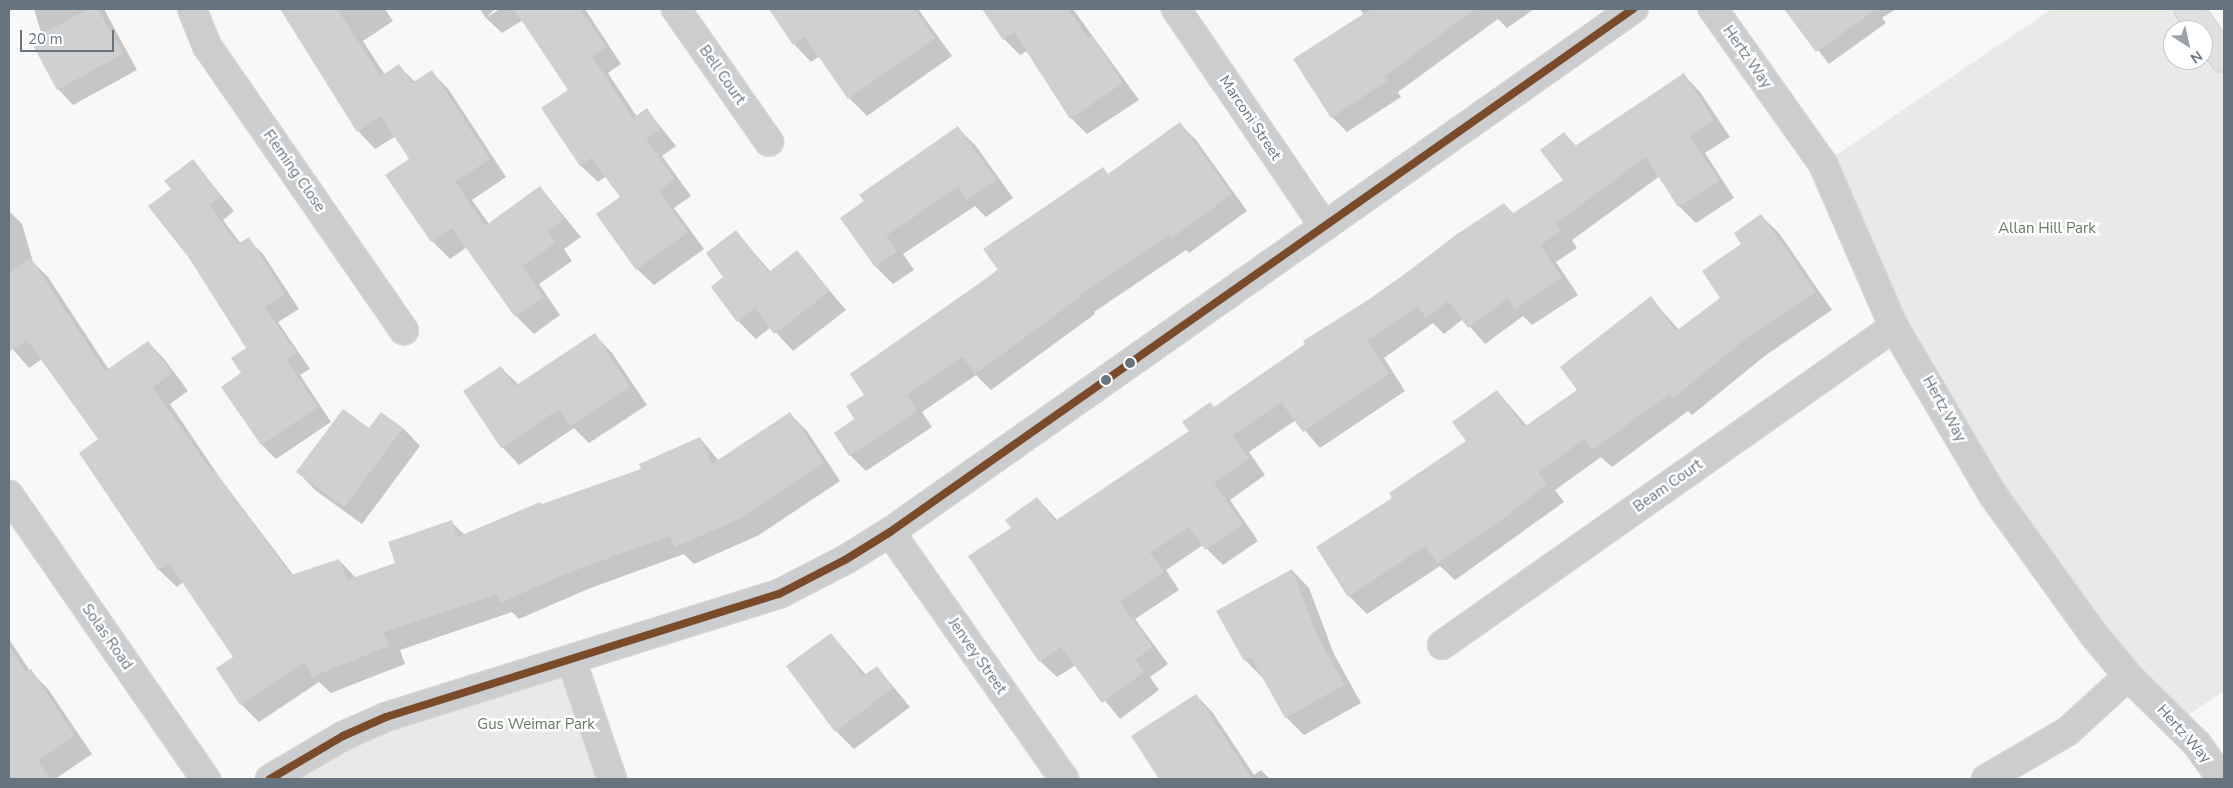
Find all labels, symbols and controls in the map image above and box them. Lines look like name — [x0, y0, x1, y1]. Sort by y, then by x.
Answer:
scale bar — [22, 20, 116, 52]
north arrow — [2163, 20, 2213, 70]
street label: Hertz Way — [1719, 22, 1775, 92]
text: 20 m — [28, 29, 63, 49]
street label: Bell Court — [695, 42, 749, 108]
text: N — [2187, 46, 2206, 68]
street label: Marconi Street — [1215, 72, 1285, 164]
street label: Fleming Close — [259, 127, 329, 215]
park label: Allan Hill Park — [1998, 220, 2096, 238]
unlabelled marker — [1125, 358, 1135, 368]
street label: Hertz Way — [1919, 373, 1969, 445]
unlabelled marker — [1101, 375, 1111, 385]
street label: Beam Court — [1630, 456, 1706, 516]
street label: Solas Road — [78, 601, 136, 673]
street label: Jenvey Street — [944, 614, 1010, 698]
street label: Hertz Way — [2153, 701, 2215, 767]
park label: Gus Weimar Park — [477, 716, 595, 734]

